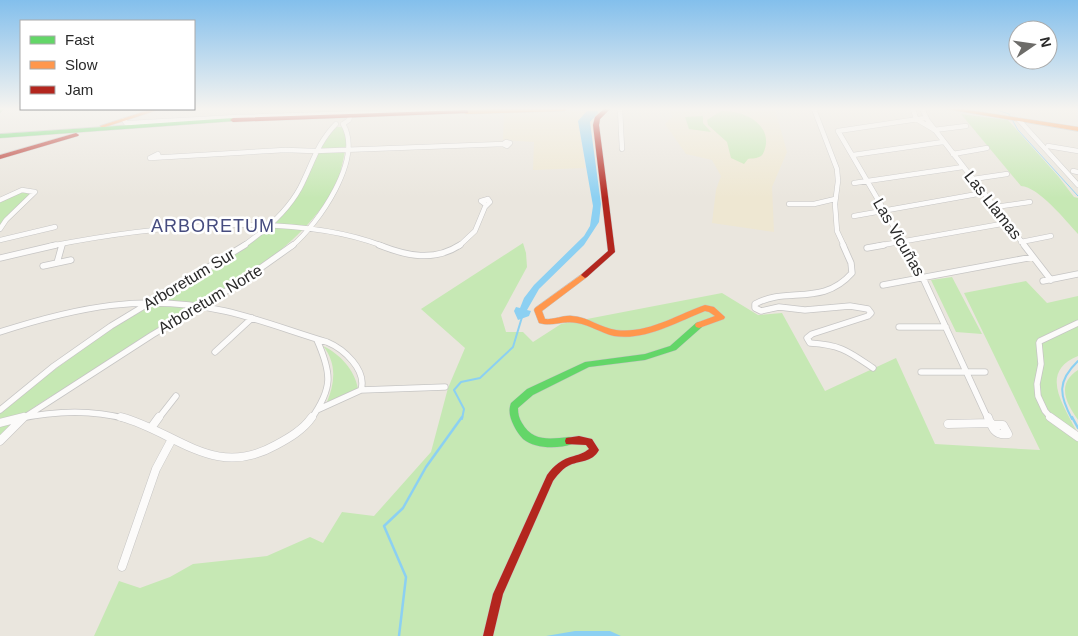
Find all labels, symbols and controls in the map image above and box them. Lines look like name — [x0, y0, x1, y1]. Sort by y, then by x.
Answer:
legend — [20, 20, 195, 110]
north arrow — [1008, 20, 1058, 70]
text: Fast — [65, 31, 95, 48]
text: N — [1037, 35, 1055, 49]
text: Slow — [65, 56, 98, 73]
text: Jam — [65, 81, 93, 98]
street label: Las Llamas — [961, 168, 1025, 242]
street label: Las Vicuñas — [870, 195, 928, 279]
district label: ARBORETUM — [151, 216, 275, 236]
street label: Arboretum Sur — [140, 245, 239, 313]
street label: Arboretum Norte — [155, 261, 265, 337]

